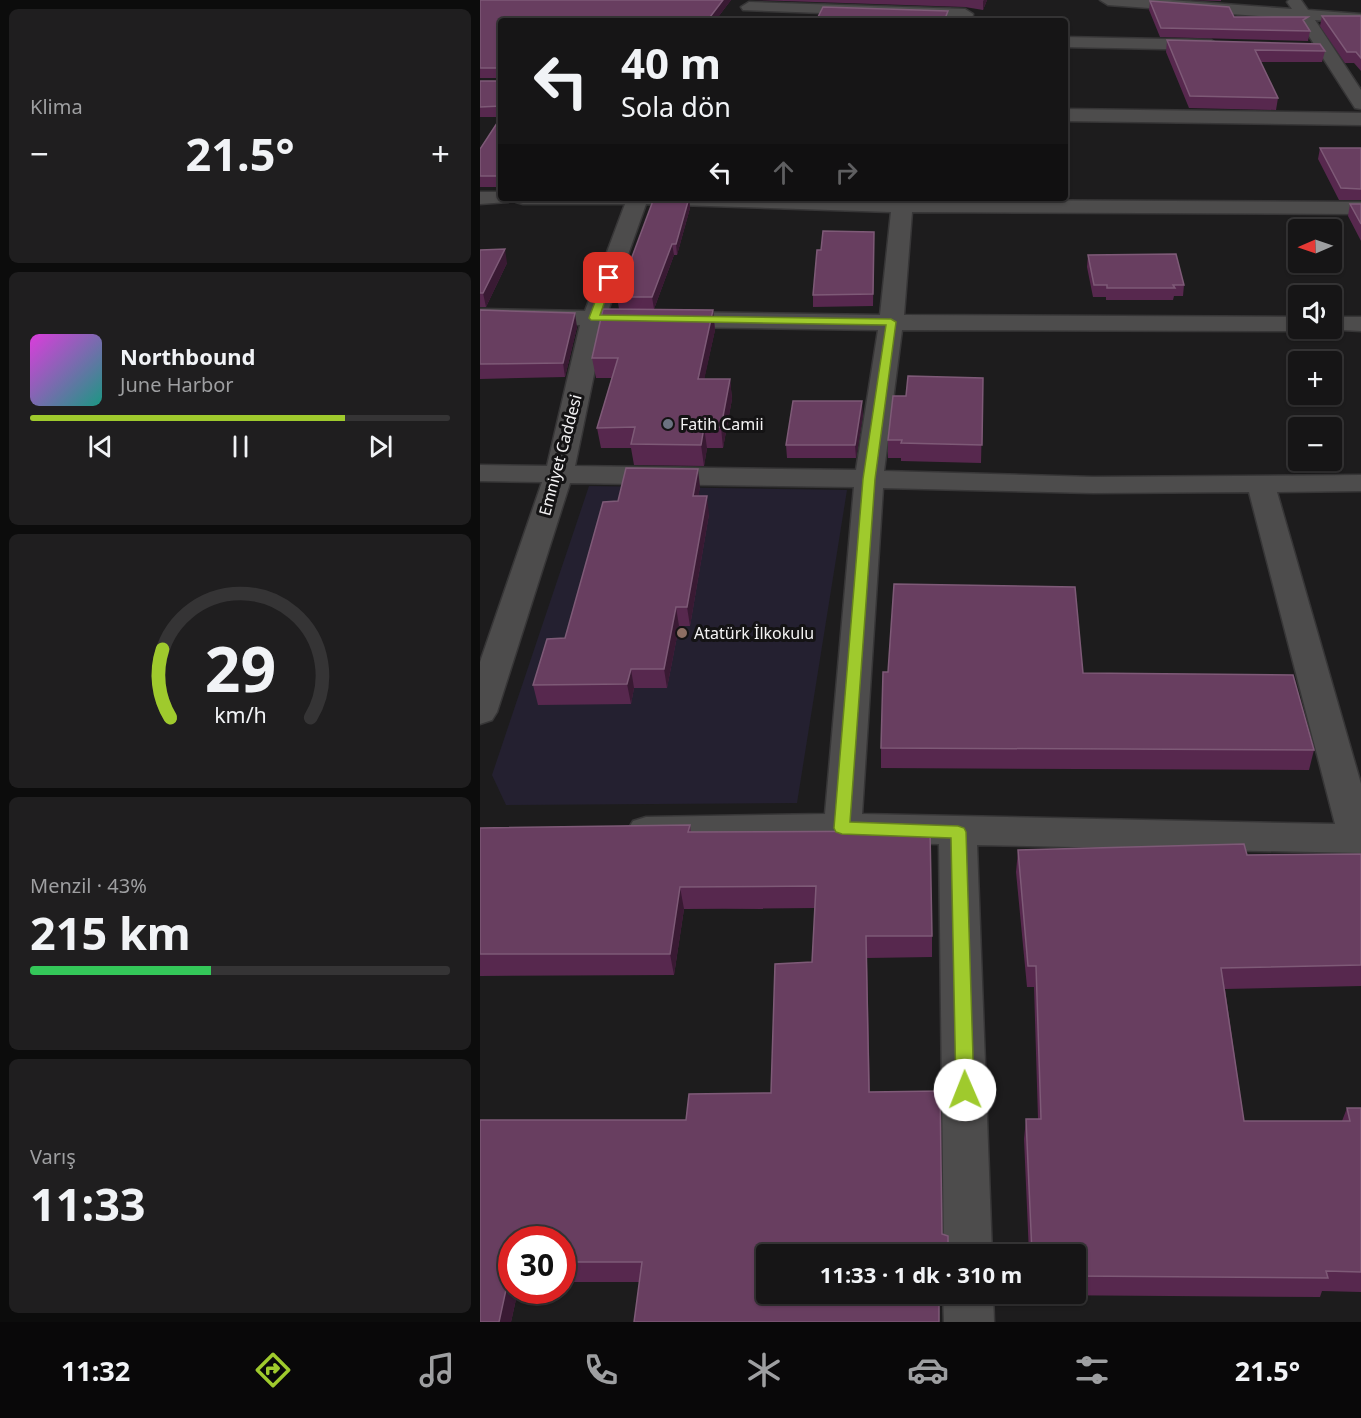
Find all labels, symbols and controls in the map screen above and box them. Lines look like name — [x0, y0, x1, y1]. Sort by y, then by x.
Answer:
text: 40 m — [621, 34, 721, 91]
icon: left — [522, 42, 600, 120]
text: Sola dön — [621, 88, 731, 125]
text: Klima — [30, 93, 83, 120]
text: 21.5° — [186, 123, 294, 184]
text: − — [30, 131, 49, 176]
text: + — [431, 131, 450, 176]
icon: left — [704, 156, 737, 189]
icon: ahead — [767, 156, 800, 189]
icon: right — [830, 156, 863, 189]
north arrow — [1288, 219, 1342, 273]
map controls — [1288, 219, 1342, 471]
pin — [583, 252, 634, 303]
icon: arrive — [592, 261, 625, 294]
button: sound — [1288, 285, 1342, 339]
text: Northbound — [120, 341, 255, 371]
button: + — [1288, 351, 1342, 405]
text: June Harbor — [120, 371, 234, 398]
street label: Emniyet Caddesi — [533, 392, 587, 518]
place label: Fatih Camii — [680, 413, 764, 435]
marker: Fatih Camii — [661, 417, 675, 431]
button: − — [1288, 417, 1342, 471]
icon: previous — [84, 430, 117, 463]
icon: pause — [224, 430, 257, 463]
icon: next — [364, 430, 397, 463]
place label: Atatürk İlkokulu — [694, 622, 814, 644]
text: 29 — [204, 625, 276, 710]
marker: Atatürk İlkokulu — [675, 626, 689, 640]
text: km/h — [214, 700, 266, 729]
text: Menzil · 43% — [30, 872, 147, 899]
text: 215 km — [30, 902, 191, 963]
position arrow — [933, 1058, 997, 1122]
text: Varış — [30, 1143, 76, 1170]
text: 11:33 — [30, 1173, 146, 1234]
speed limit sign: 30 — [498, 1226, 576, 1304]
text: 11:33 · 1 dk · 310 m — [820, 1259, 1022, 1289]
icon: directions — [252, 1349, 294, 1391]
icon: music — [416, 1349, 458, 1391]
icon: phone — [580, 1349, 622, 1391]
icon: climate — [743, 1349, 785, 1391]
icon: car — [907, 1349, 949, 1391]
icon: filters — [1071, 1349, 1113, 1391]
text: 11:32 — [61, 1352, 130, 1389]
text: 21.5° — [1235, 1352, 1300, 1389]

